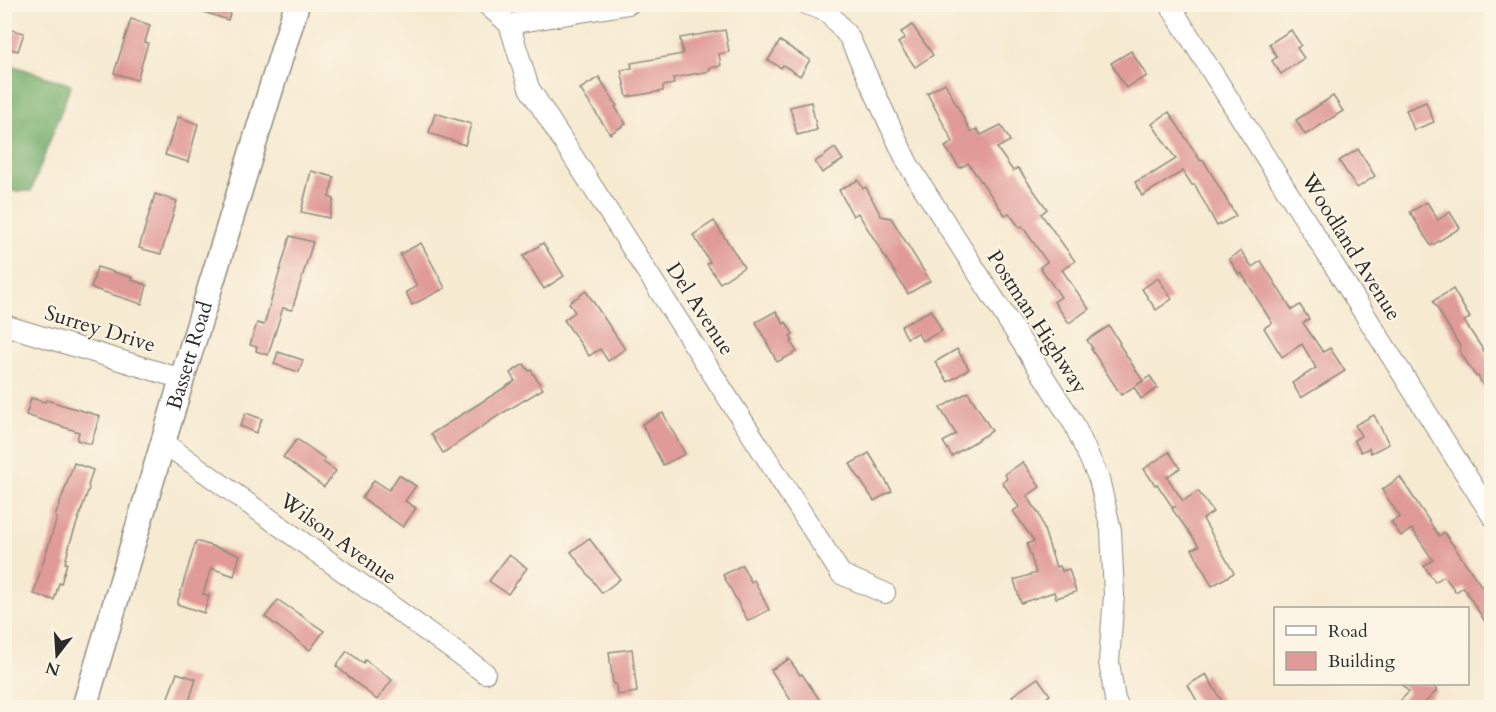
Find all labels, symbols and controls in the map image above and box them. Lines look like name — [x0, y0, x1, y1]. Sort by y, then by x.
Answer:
street label: Woodland Avenue — [1294, 167, 1408, 326]
street label: Postman Highway — [980, 245, 1094, 399]
street label: Del Avenue — [659, 257, 741, 361]
street label: Surrey Drive — [41, 298, 159, 360]
street label: Bassett Road — [159, 298, 220, 413]
street label: Wilson Avenue — [273, 486, 403, 591]
legend — [1274, 607, 1469, 685]
text: Road — [1328, 619, 1368, 644]
north arrow — [27, 625, 87, 685]
text: Building — [1328, 649, 1396, 674]
text: N — [43, 656, 63, 681]

